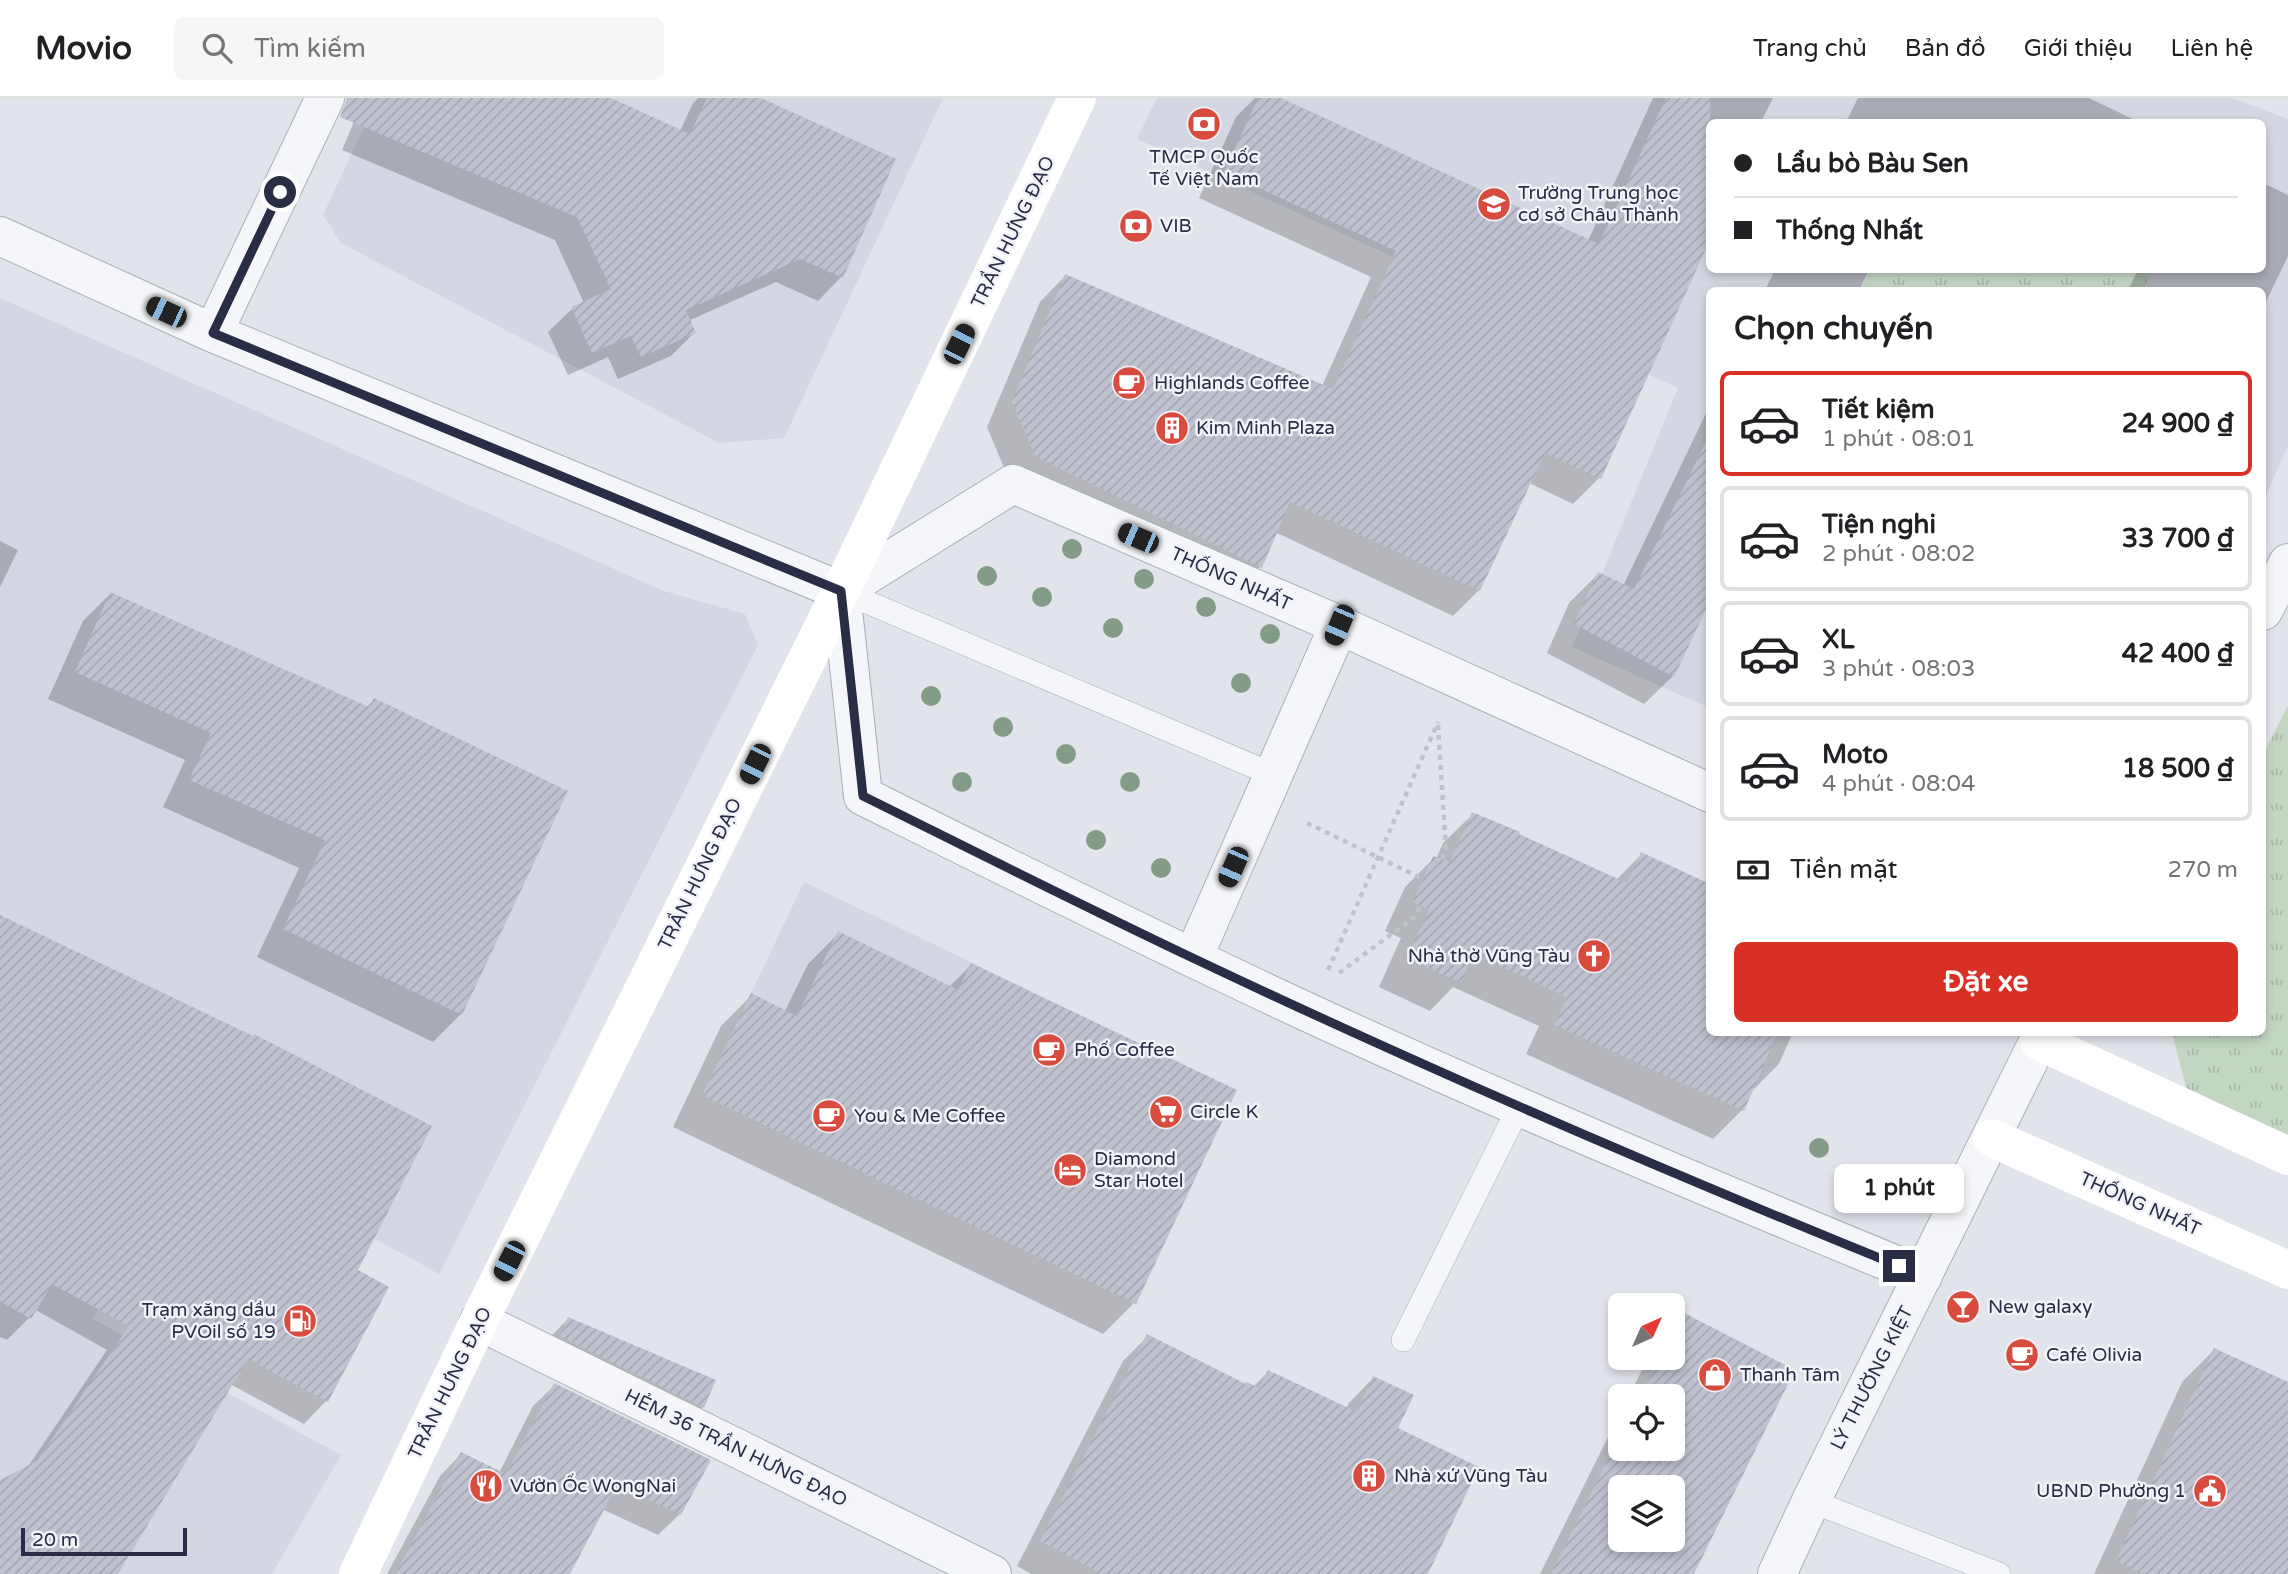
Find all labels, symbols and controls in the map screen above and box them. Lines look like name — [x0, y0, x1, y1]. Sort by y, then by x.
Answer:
search box — [174, 17, 664, 80]
text: Movio — [35, 29, 132, 68]
icon: search — [198, 29, 236, 67]
text: Tìm kiếm — [254, 33, 366, 64]
text: Trang chủ — [1753, 34, 1867, 63]
text: Bản đồ — [1905, 34, 1986, 63]
text: Giới thiệu — [2024, 34, 2133, 63]
text: Liên hệ — [2171, 34, 2253, 63]
bank icon: TMCP Quốc Tế Việt Nam — [1185, 105, 1223, 143]
place label: TMCP Quốc Tế Việt Nam — [1149, 146, 1259, 190]
text: Lẩu bò Bàu Sen — [1776, 148, 1969, 179]
street label: TRẦN HƯNG ĐẠO — [965, 152, 1059, 312]
route start — [264, 176, 296, 208]
place label: Trường Trung học cơ sở Châu Thành — [1518, 182, 1679, 226]
school or university icon: Trường Trung học cơ sở Châu Thành — [1475, 185, 1513, 223]
bank icon: VIB — [1117, 207, 1155, 245]
place label: VIB — [1160, 215, 1192, 237]
text: Thống Nhất — [1776, 215, 1923, 246]
car — [143, 294, 190, 330]
text: Chọn chuyến — [1734, 310, 1933, 348]
car — [941, 321, 978, 367]
cafe icon: Highlands Coffee — [1110, 364, 1148, 402]
place label: Highlands Coffee — [1154, 372, 1310, 394]
icon: car — [1738, 392, 1801, 455]
text: Tiết kiệm — [1822, 394, 1935, 425]
text: 24 900 ₫ — [2122, 408, 2234, 439]
building icon: Kim Minh Plaza — [1153, 409, 1191, 447]
place label: Kim Minh Plaza — [1196, 417, 1335, 439]
text: 1 phút · 08:01 — [1822, 425, 1975, 453]
icon: car — [1738, 507, 1801, 570]
text: Tiện nghi — [1822, 509, 1936, 540]
car — [1115, 520, 1162, 556]
text: 33 700 ₫ — [2122, 523, 2234, 554]
text: 2 phút · 08:02 — [1822, 540, 1975, 568]
street label: THỐNG NHẤT — [1167, 541, 1296, 616]
car — [1322, 602, 1357, 648]
icon: car — [1738, 622, 1801, 685]
text: XL — [1822, 624, 1854, 655]
text: 42 400 ₫ — [2122, 638, 2234, 669]
text: 3 phút · 08:03 — [1822, 655, 1975, 683]
icon: car — [1738, 737, 1801, 800]
text: Moto — [1822, 739, 1888, 770]
car — [737, 741, 774, 787]
text: 18 500 ₫ — [2122, 753, 2234, 784]
text: 4 phút · 08:04 — [1822, 770, 1975, 798]
street label: TRẦN HƯNG ĐẠO — [652, 794, 746, 954]
car — [1215, 844, 1252, 890]
icon: cash — [1734, 851, 1772, 889]
text: Tiền mặt — [1790, 854, 1897, 885]
text: 270 m — [2168, 856, 2238, 884]
church icon: Nhà thờ Vũng Tàu — [1575, 937, 1613, 975]
button: Đặt xe — [1734, 942, 2238, 1022]
place label: Nhà thờ Vũng Tàu — [1408, 945, 1570, 967]
cafe icon: Phố Coffee — [1030, 1031, 1068, 1069]
place label: Phố Coffee — [1074, 1039, 1175, 1061]
supermarket icon: Circle K — [1147, 1093, 1185, 1131]
cafe icon: You & Me Coffee — [810, 1097, 848, 1135]
place label: Circle K — [1190, 1101, 1258, 1123]
place label: You & Me Coffee — [854, 1105, 1005, 1127]
place label: Diamond Star Hotel — [1094, 1148, 1184, 1192]
hotel icon: Diamond Star Hotel — [1051, 1151, 1089, 1189]
callout: 1 phút — [1834, 1164, 1964, 1214]
street label: THỐNG NHẤT — [2076, 1166, 2205, 1241]
text: 1 phút — [1863, 1174, 1935, 1202]
car — [491, 1238, 528, 1284]
route end — [1883, 1250, 1915, 1282]
bar icon: New galaxy — [1944, 1288, 1982, 1326]
north arrow — [1608, 1293, 1685, 1370]
map controls — [1608, 1293, 1685, 1552]
place label: New galaxy — [1988, 1296, 2093, 1318]
place label: Trạm xăng dầu PVOil số 19 — [142, 1299, 276, 1343]
fuel station icon: Trạm xăng dầu PVOil số 19 — [281, 1302, 319, 1340]
street label: LÝ THƯỜNG KIỆT — [1825, 1302, 1918, 1454]
street label: TRẦN HƯNG ĐẠO — [402, 1303, 496, 1463]
cafe icon: Café Olivia — [2003, 1336, 2041, 1374]
place label: Café Olivia — [2046, 1344, 2142, 1366]
shop icon: Thanh Tâm — [1696, 1356, 1734, 1394]
place label: Thanh Tâm — [1740, 1364, 1840, 1386]
street label: HẺM 36 TRẦN HƯNG ĐẠO — [621, 1383, 852, 1512]
button: locate — [1608, 1384, 1685, 1461]
building icon: Nhà xứ Vũng Tàu — [1350, 1457, 1388, 1495]
place label: Nhà xứ Vũng Tàu — [1394, 1465, 1548, 1487]
restaurant icon: Vườn Ốc WongNai — [467, 1467, 505, 1505]
public building icon: UBND Phường 1 — [2191, 1472, 2229, 1510]
place label: Vườn Ốc WongNai — [510, 1473, 676, 1497]
button: layers — [1608, 1475, 1685, 1552]
place label: UBND Phường 1 — [2036, 1480, 2186, 1502]
scale bar — [21, 1525, 187, 1557]
text: 20 m — [32, 1529, 78, 1551]

